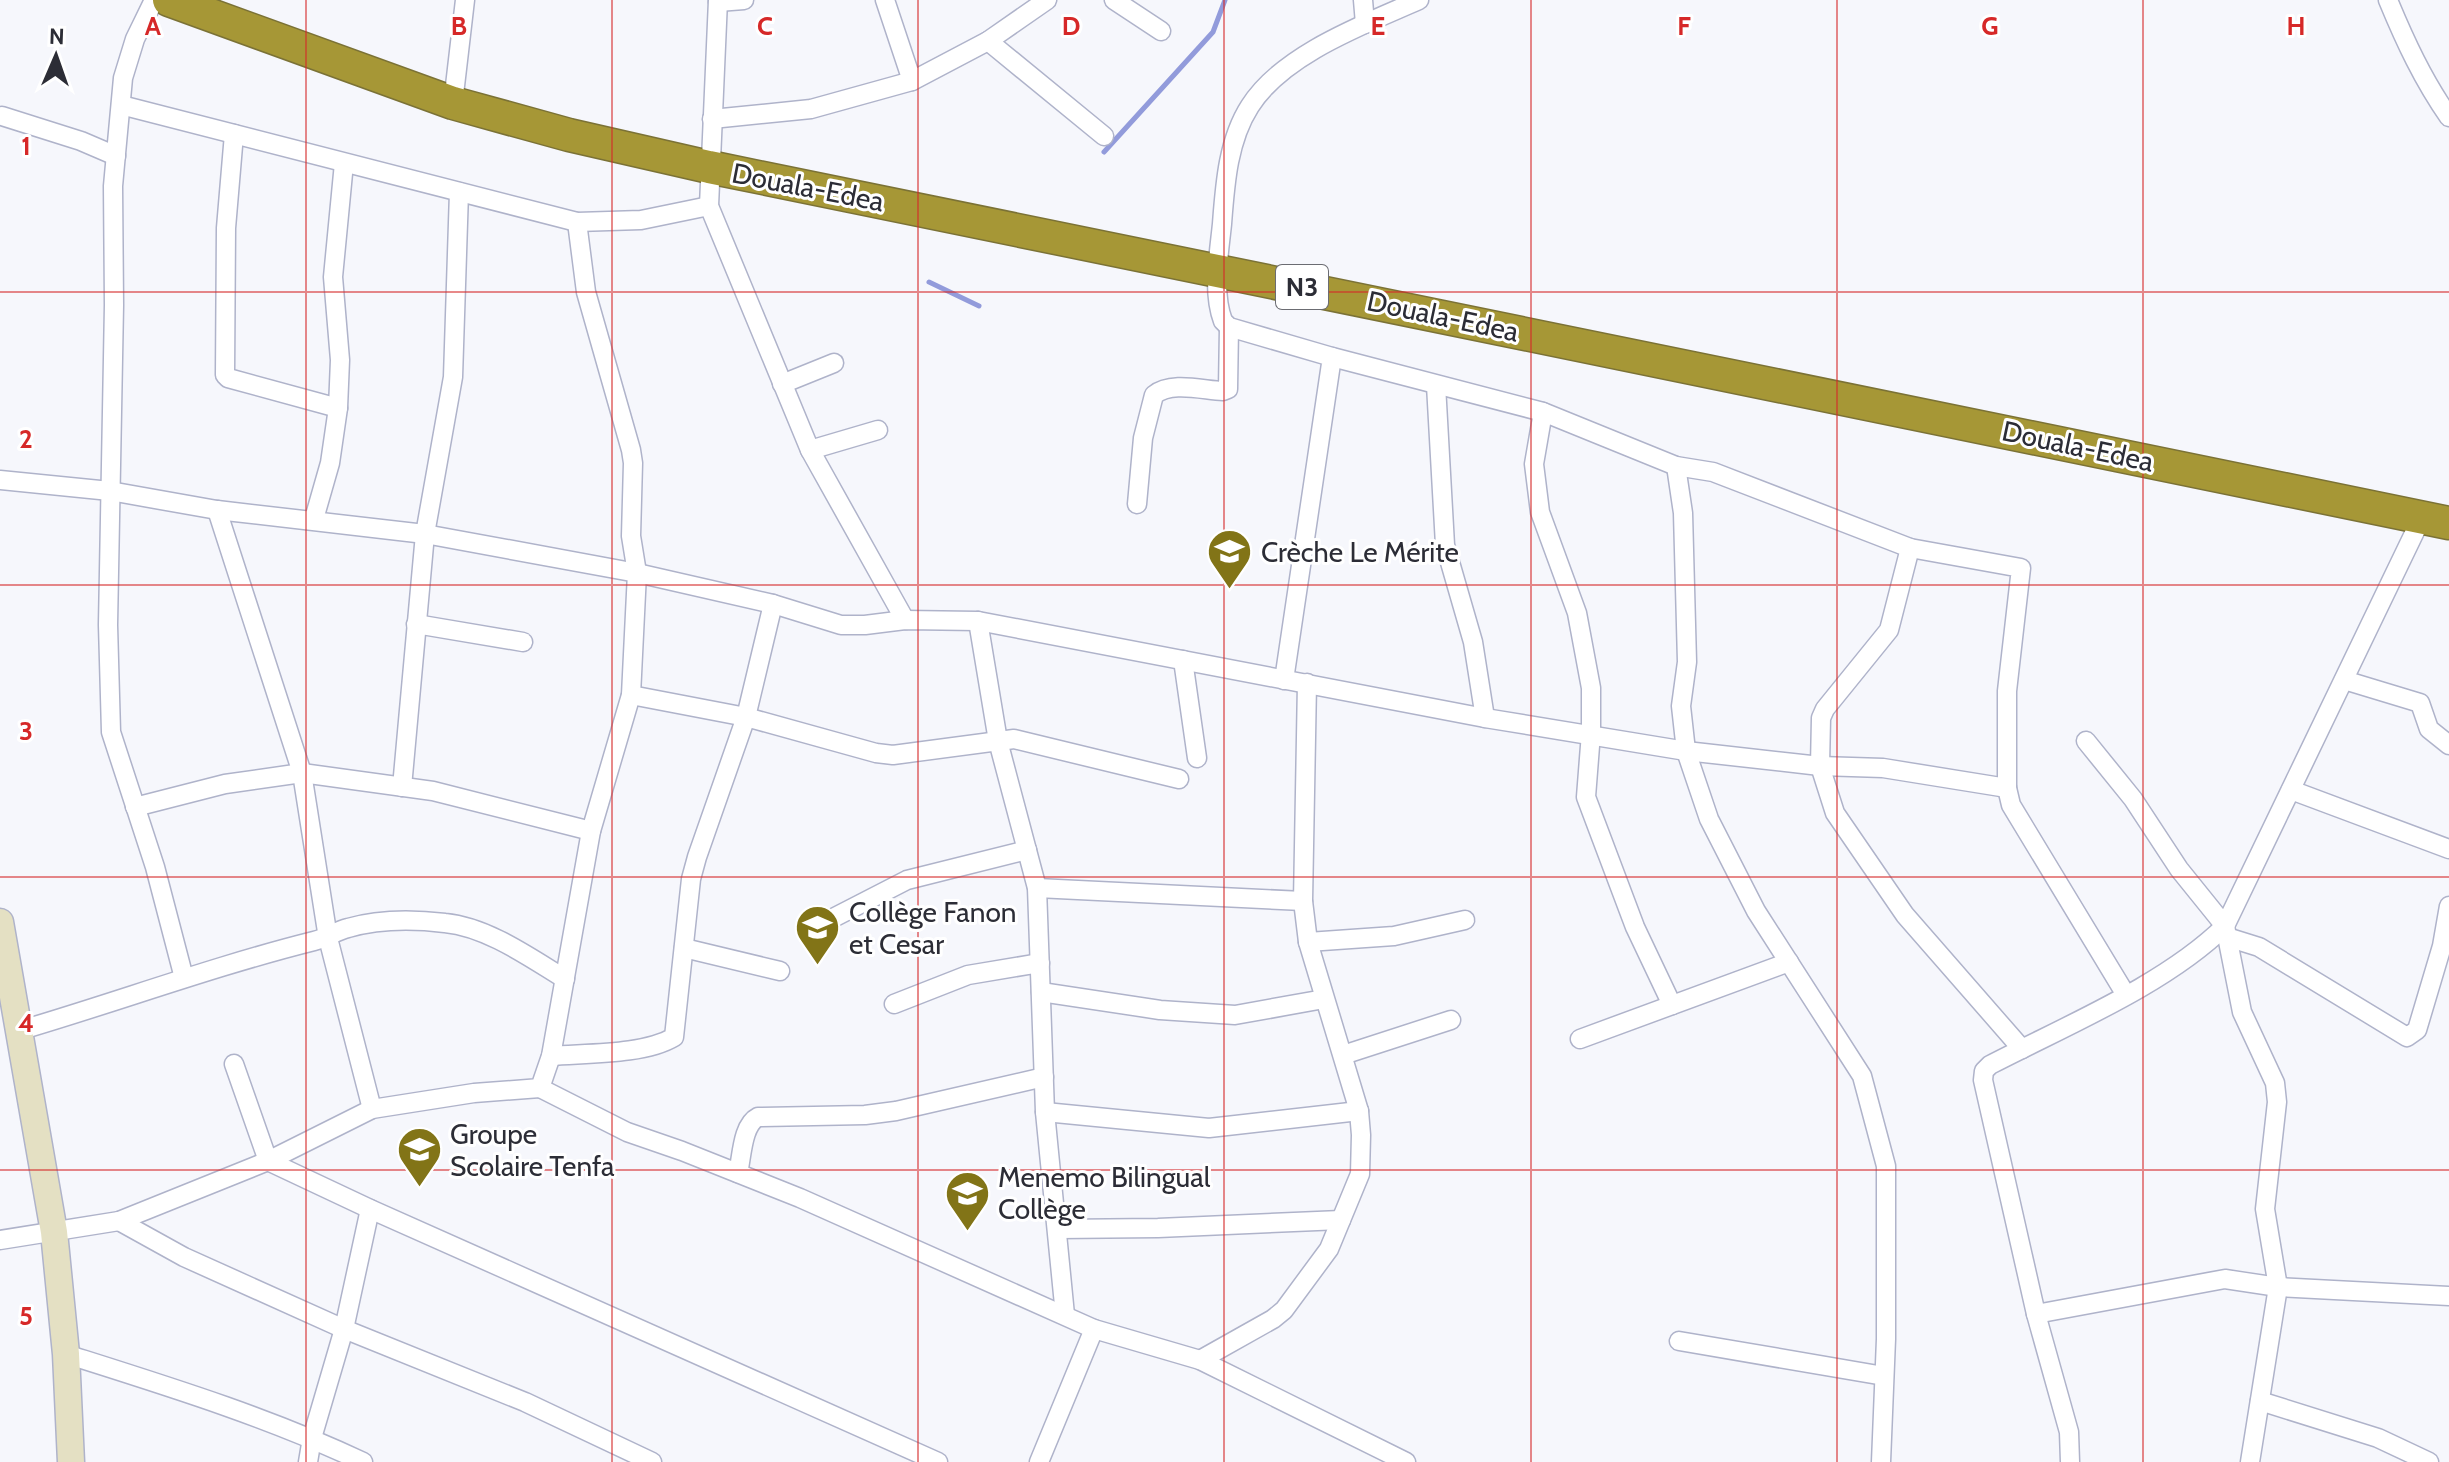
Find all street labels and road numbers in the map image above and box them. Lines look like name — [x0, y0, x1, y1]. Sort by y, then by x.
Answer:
street label: Douala-Edea — [729, 156, 887, 218]
road number: N3 — [1276, 265, 1328, 309]
street label: Douala-Edea — [1364, 283, 1522, 349]
street label: Douala-Edea — [1999, 413, 2157, 479]

